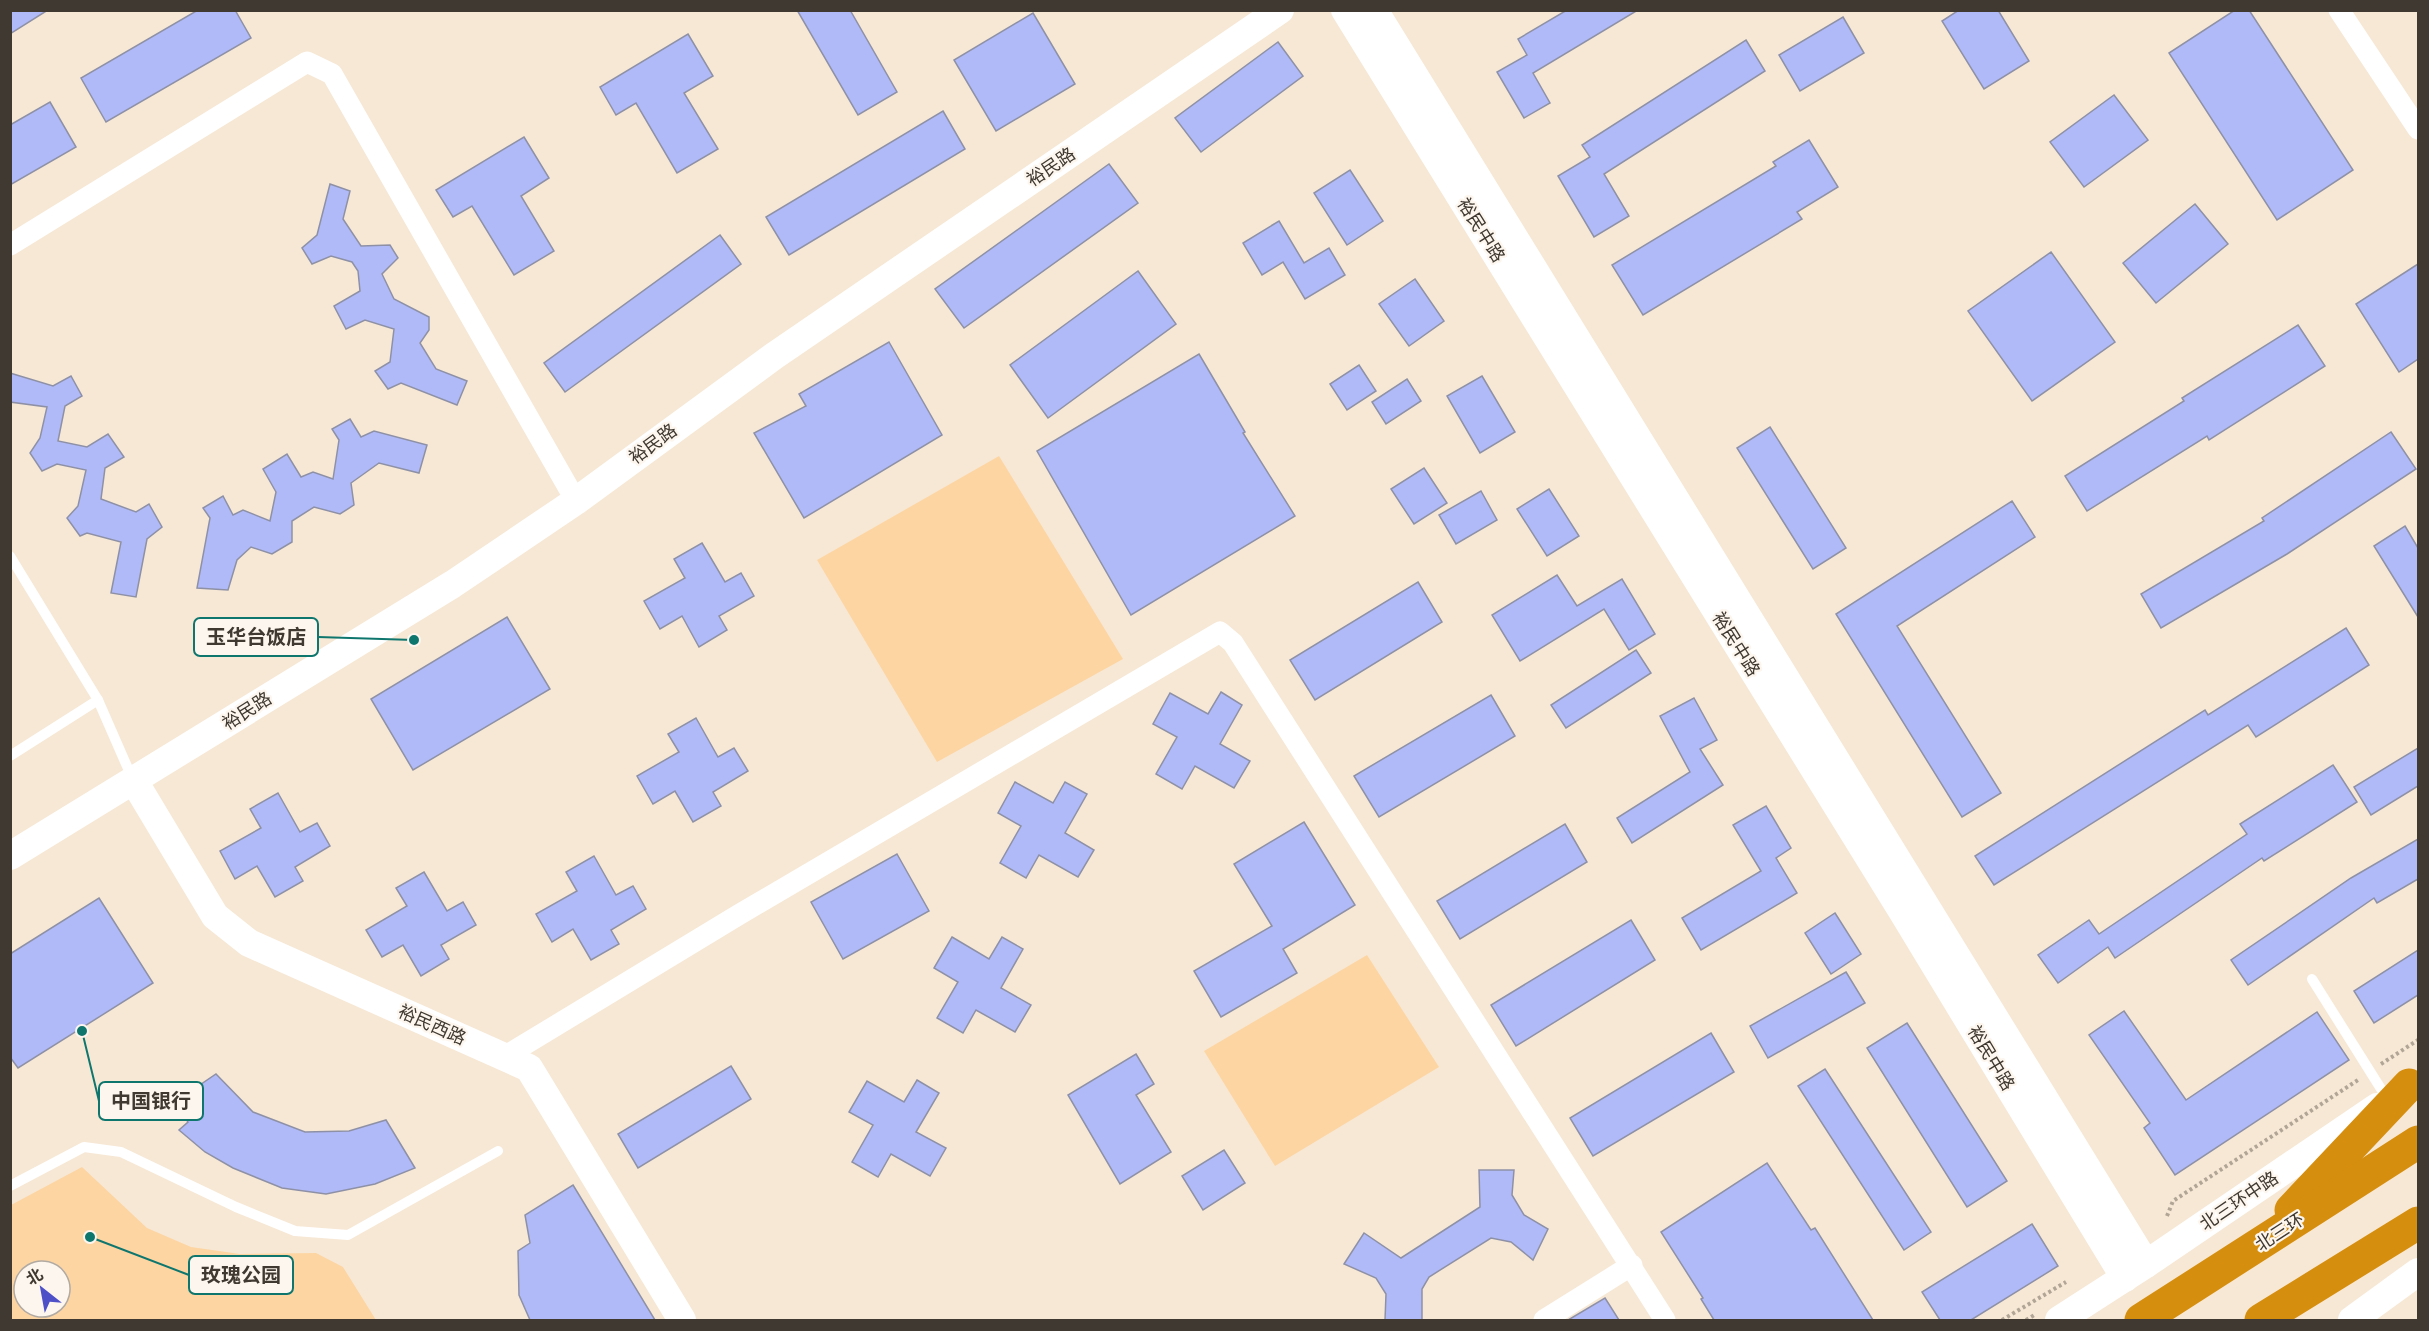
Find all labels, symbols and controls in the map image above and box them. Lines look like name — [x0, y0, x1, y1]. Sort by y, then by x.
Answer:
street label: 裕民路 — [1022, 143, 1079, 190]
street label: 裕民中路 — [1453, 194, 1509, 266]
street label: 裕民路 — [625, 419, 681, 468]
street label: 裕民中路 — [1708, 608, 1764, 680]
callout: 玉华台饭店 — [194, 618, 318, 656]
text: 玉华台饭店 — [206, 625, 306, 649]
street label: 裕民路 — [218, 687, 275, 734]
street label: 裕民西路 — [395, 1000, 469, 1049]
street label: 裕民中路 — [1964, 1021, 2019, 1094]
callout: 中国银行 — [99, 1082, 203, 1120]
text: 中国银行 — [111, 1089, 191, 1113]
street label: 北三环中路 — [2196, 1167, 2282, 1235]
street label: 北三环 — [2251, 1208, 2309, 1256]
callout: 玫瑰公园 — [189, 1256, 293, 1294]
north arrow — [12, 1259, 72, 1319]
text: 玫瑰公园 — [201, 1263, 281, 1287]
text: 北 — [23, 1264, 46, 1289]

